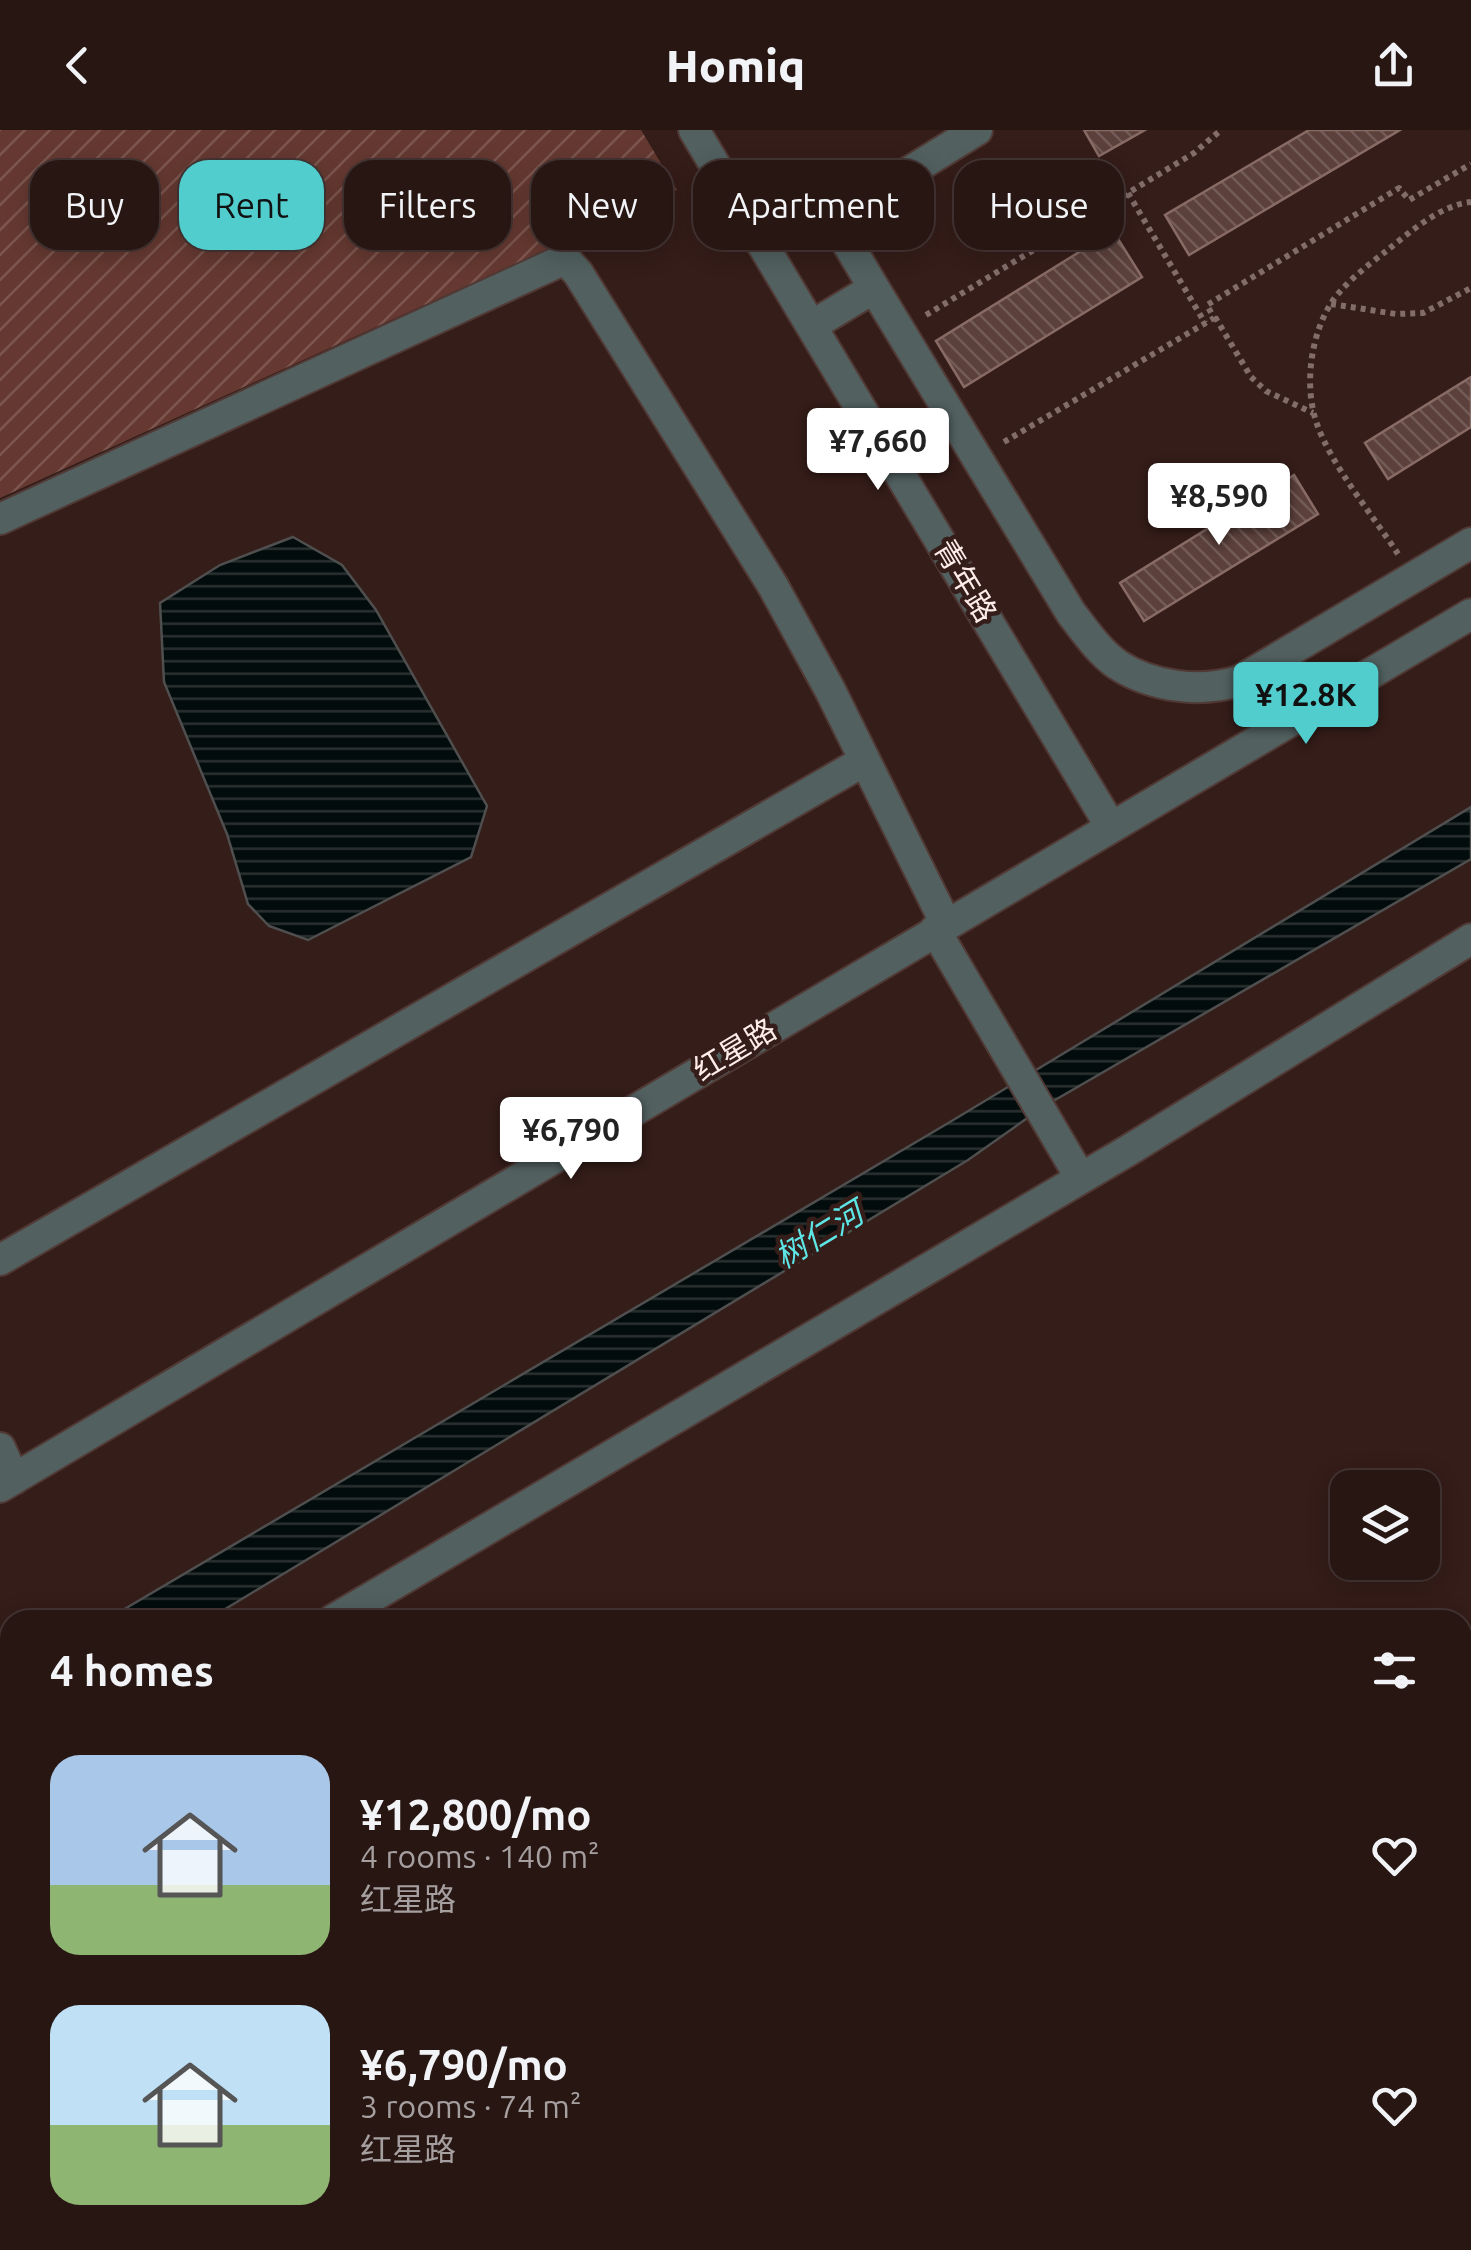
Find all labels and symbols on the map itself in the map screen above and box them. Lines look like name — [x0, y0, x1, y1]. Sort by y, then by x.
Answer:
pin: ¥7,660 — [797, 408, 959, 493]
pin: ¥8,590 — [1138, 463, 1300, 548]
street label: 青年路 — [928, 533, 1004, 628]
pin: ¥12.8K — [1225, 662, 1387, 747]
street label: 红星路 — [687, 1011, 782, 1087]
pin: ¥6,790 — [490, 1097, 652, 1182]
water label: 树仁河 — [768, 1191, 874, 1274]

